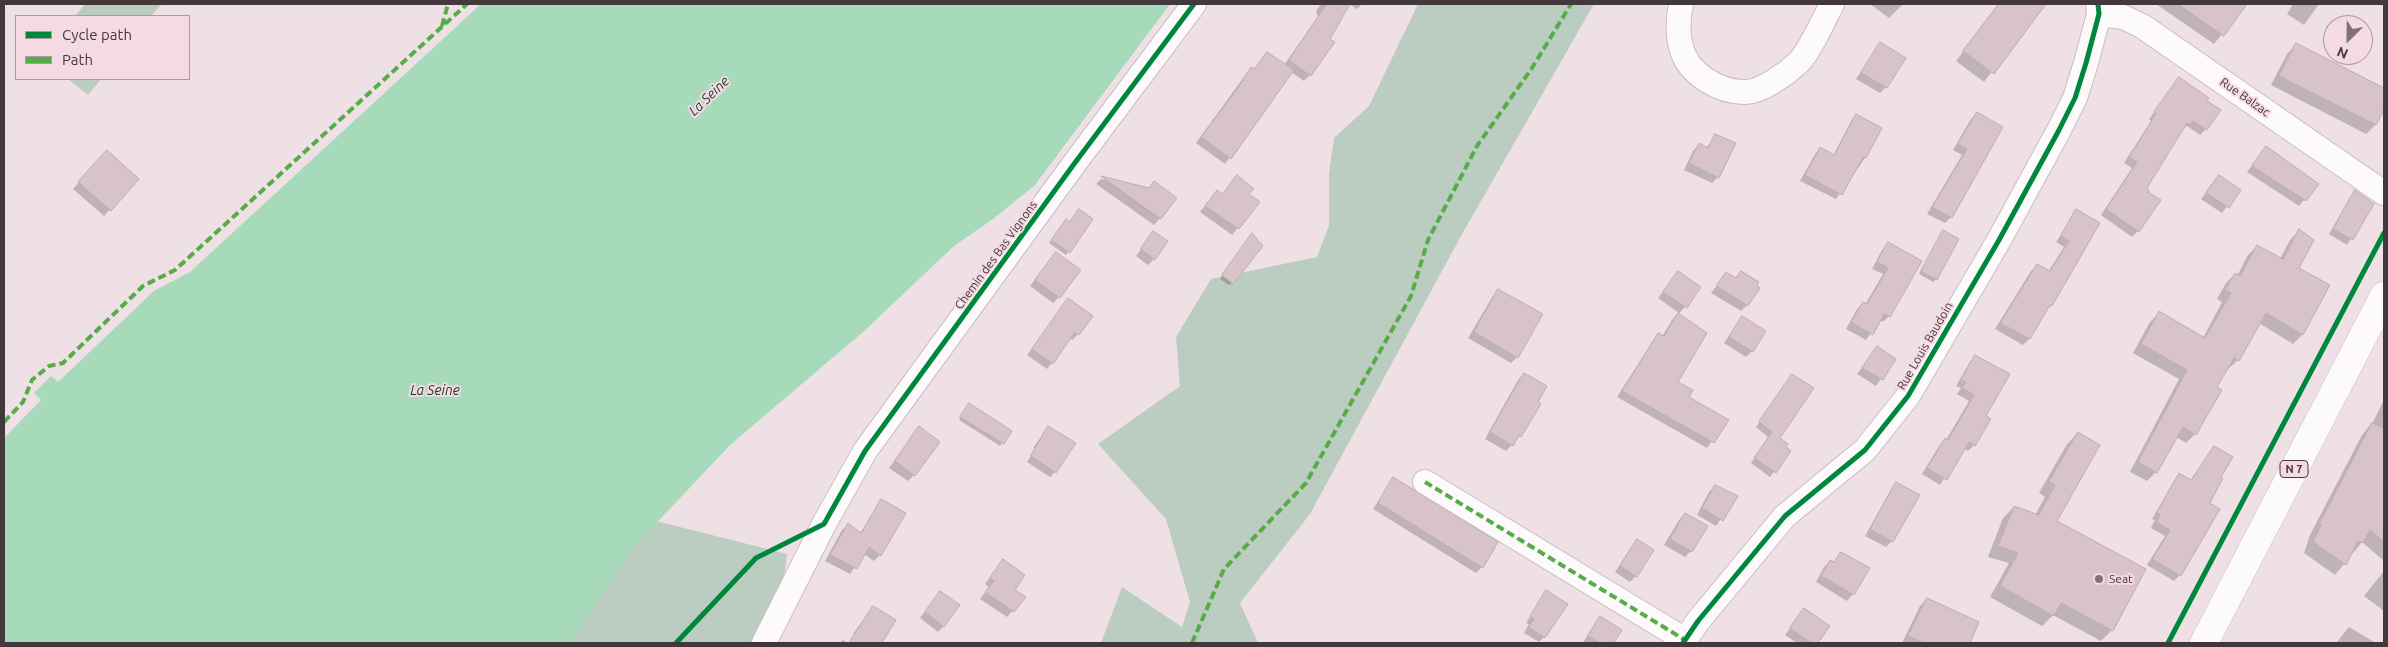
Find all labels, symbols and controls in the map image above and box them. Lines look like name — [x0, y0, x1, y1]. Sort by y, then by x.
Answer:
legend — [15, 15, 190, 80]
north arrow — [2323, 15, 2373, 65]
text: Cycle path — [62, 26, 132, 43]
text: N — [2335, 43, 2350, 62]
text: Path — [62, 51, 93, 68]
water label: La Seine — [685, 73, 733, 119]
street label: Rue Balzac — [2217, 74, 2273, 120]
street label: Chemin des Bas Vignons — [952, 198, 1040, 312]
street label: Rue Louis Baudoin — [1894, 300, 1956, 392]
water label: La Seine — [410, 382, 460, 398]
road number: N 7 — [2280, 460, 2308, 478]
place label: Seat — [2109, 572, 2133, 586]
marker: Seat — [2093, 573, 2105, 585]

